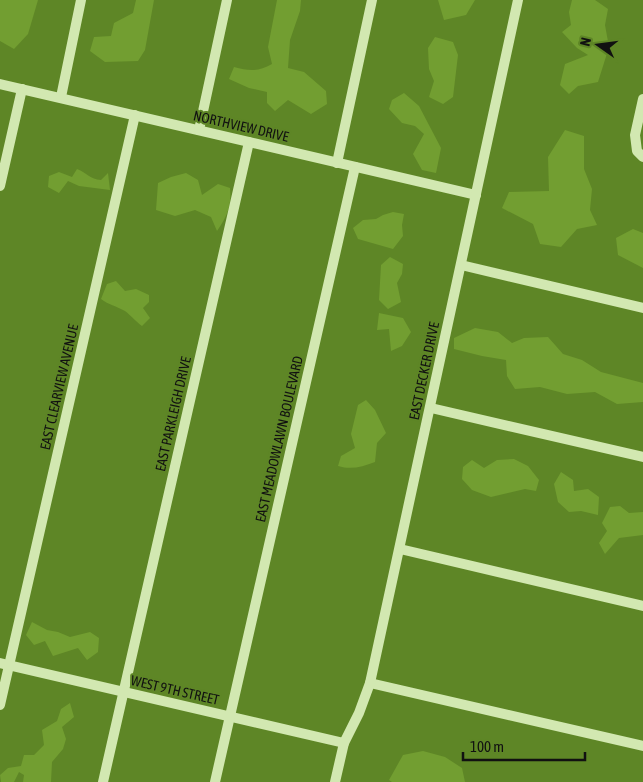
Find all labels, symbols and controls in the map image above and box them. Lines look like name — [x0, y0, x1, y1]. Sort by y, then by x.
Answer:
north arrow — [573, 20, 623, 70]
text: N — [577, 36, 594, 48]
street label: NORTHVIEW DRIVE — [192, 107, 290, 145]
street label: EAST DECKER DRIVE — [406, 320, 442, 422]
street label: EAST CLEARVIEW AVENUE — [37, 323, 81, 451]
street label: EAST MEADOWLAWN BOULEVARD — [252, 354, 306, 524]
street label: EAST PARKLEIGH DRIVE — [152, 355, 194, 473]
street label: WEST 9TH STREET — [129, 672, 221, 708]
scale bar — [463, 730, 586, 762]
text: 100 m — [470, 738, 504, 755]

